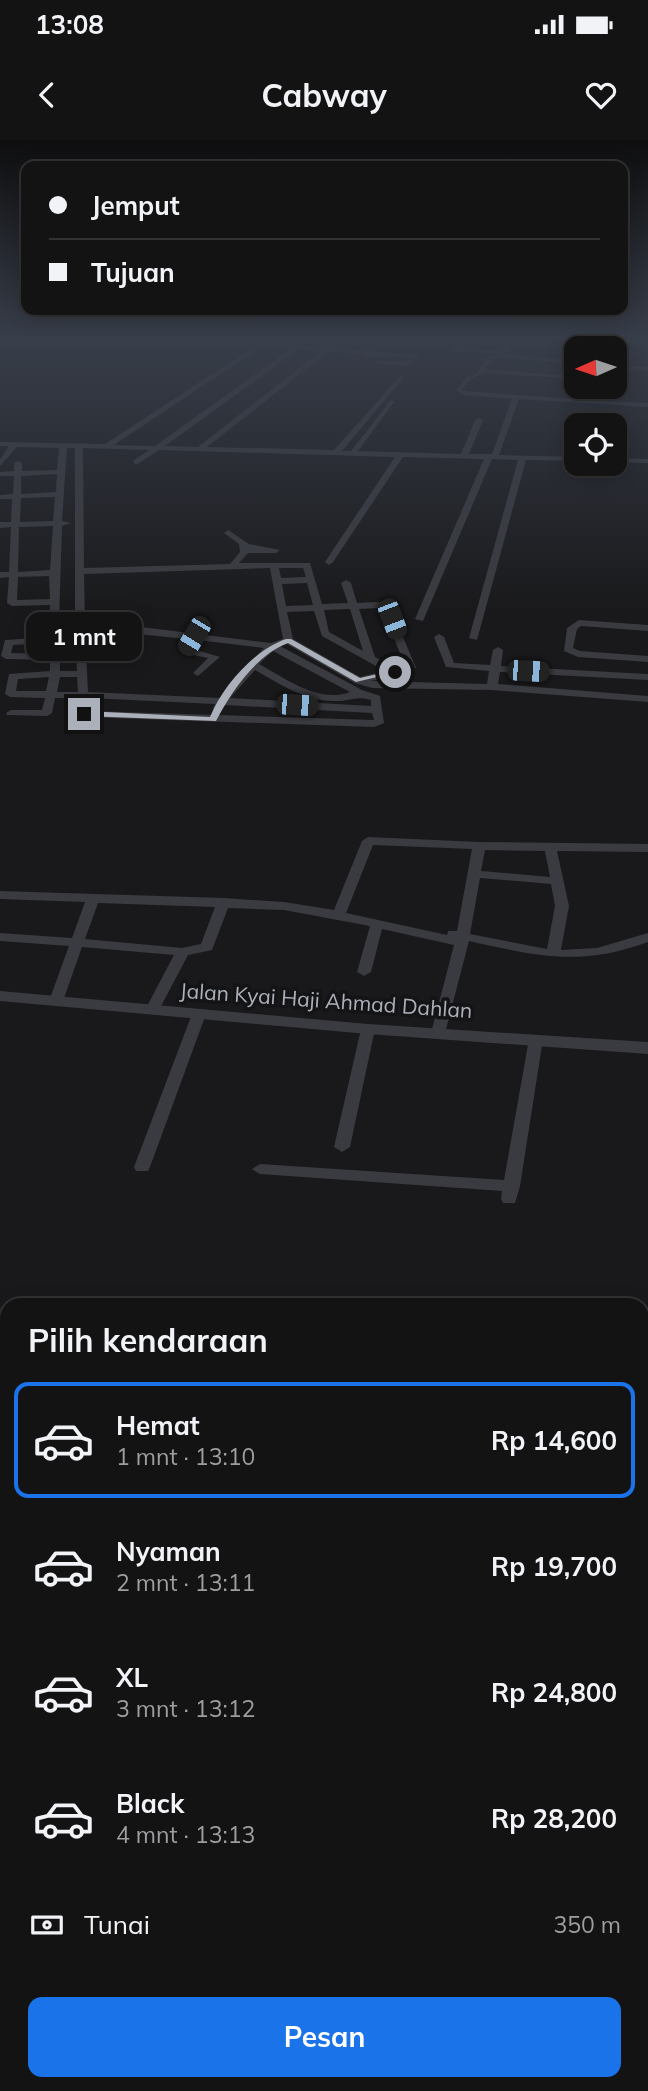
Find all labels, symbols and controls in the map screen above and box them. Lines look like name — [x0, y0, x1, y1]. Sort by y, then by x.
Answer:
text: 13:08 — [35, 8, 104, 41]
text: Cabway — [261, 75, 387, 115]
icon: back — [28, 76, 66, 114]
icon: heart — [582, 76, 620, 114]
text: Jemput — [91, 189, 180, 222]
text: Tujuan — [91, 256, 175, 289]
north arrow — [564, 336, 626, 399]
map controls — [564, 336, 627, 476]
button: locate — [564, 413, 627, 476]
car — [375, 596, 410, 642]
callout: 1 mnt — [26, 612, 142, 662]
car — [175, 613, 214, 659]
text: 1 mnt — [52, 622, 116, 651]
route start — [379, 656, 411, 688]
car — [507, 659, 550, 683]
car — [276, 693, 319, 717]
route end — [68, 698, 100, 730]
street label: Jalan Kyai Haji Ahmad Dahlan — [179, 977, 473, 1023]
text: Pilih kendaraan — [28, 1320, 268, 1360]
icon: car — [32, 1409, 95, 1472]
text: Hemat — [116, 1409, 200, 1442]
text: Rp 14,600 — [491, 1424, 617, 1457]
text: 1 mnt · 13:10 — [116, 1442, 255, 1471]
icon: car — [32, 1535, 95, 1598]
text: Nyaman — [116, 1535, 221, 1568]
text: Rp 19,700 — [491, 1550, 617, 1583]
text: 2 mnt · 13:11 — [116, 1568, 255, 1597]
icon: car — [32, 1661, 95, 1724]
text: XL — [116, 1661, 148, 1694]
text: Rp 24,800 — [491, 1676, 617, 1709]
text: 3 mnt · 13:12 — [116, 1694, 255, 1723]
icon: car — [32, 1787, 95, 1850]
text: Black — [116, 1787, 184, 1820]
text: Rp 28,200 — [491, 1802, 617, 1835]
text: 4 mnt · 13:13 — [116, 1820, 255, 1849]
icon: cash — [28, 1906, 66, 1944]
text: Tunai — [84, 1908, 150, 1941]
text: 350 m — [553, 1910, 621, 1939]
button: Pesan — [28, 1997, 621, 2077]

